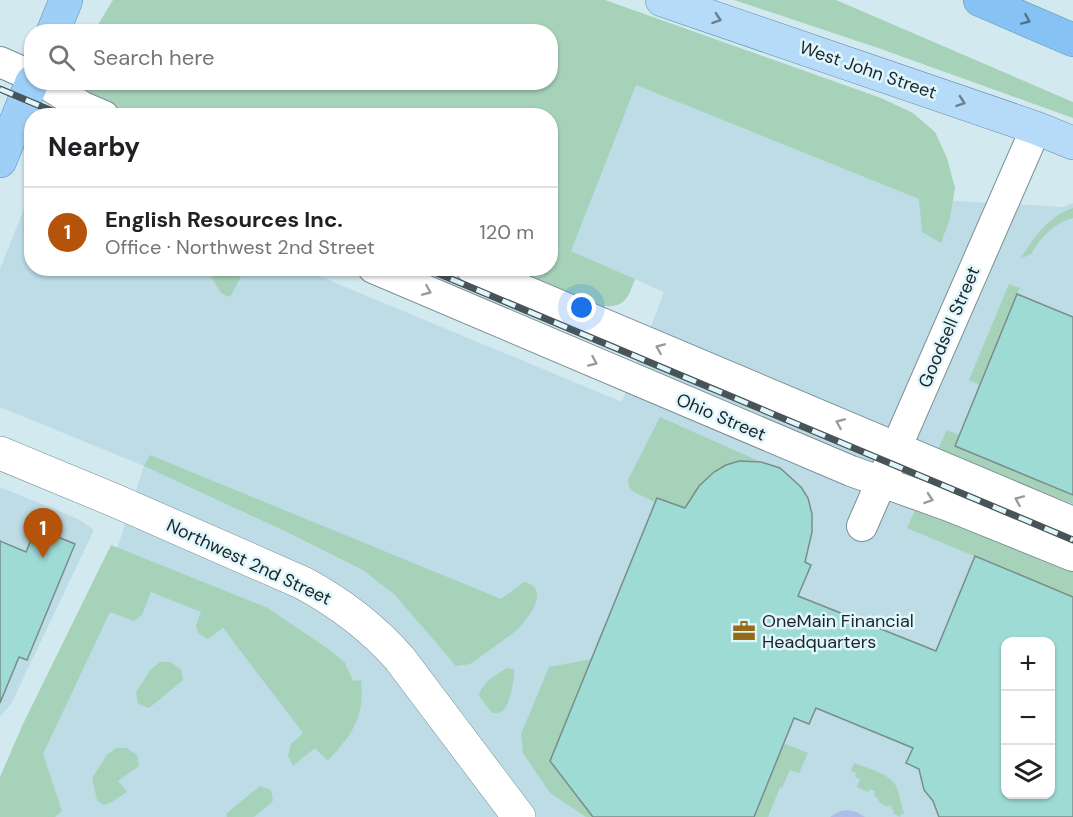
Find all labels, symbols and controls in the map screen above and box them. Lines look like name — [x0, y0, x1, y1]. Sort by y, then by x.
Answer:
one-way arrow — [711, 11, 722, 24]
one-way arrow — [1020, 13, 1031, 25]
search box — [24, 24, 558, 90]
street label: West John Street — [796, 35, 940, 105]
icon: search — [45, 41, 78, 74]
text: Search here — [93, 43, 214, 72]
one-way arrow — [955, 95, 966, 107]
text: Nearby — [48, 130, 140, 164]
text: English Resources Inc. — [105, 205, 343, 234]
text: 1 — [64, 219, 71, 245]
text: 120 m — [480, 219, 534, 245]
text: Office · Northwest 2nd Street — [105, 234, 375, 260]
street label: Goodsell Street — [913, 263, 985, 391]
one-way arrow — [420, 284, 431, 296]
your location — [567, 293, 596, 322]
one-way arrow — [655, 343, 666, 355]
one-way arrow — [587, 355, 598, 367]
street label: Ohio Street — [673, 387, 769, 447]
one-way arrow — [835, 418, 846, 430]
one-way arrow — [923, 492, 934, 505]
one-way arrow — [1014, 495, 1025, 507]
pin: 1 — [24, 508, 63, 558]
street label: Northwest 2nd Street — [163, 513, 335, 611]
place label: OneMain Financial Headquarters — [762, 609, 914, 654]
office icon: OneMain Financial Headquarters — [731, 618, 757, 644]
map controls — [1001, 637, 1055, 799]
button: + — [1001, 637, 1055, 691]
button: − — [1001, 691, 1055, 745]
button: layers — [1001, 745, 1055, 799]

